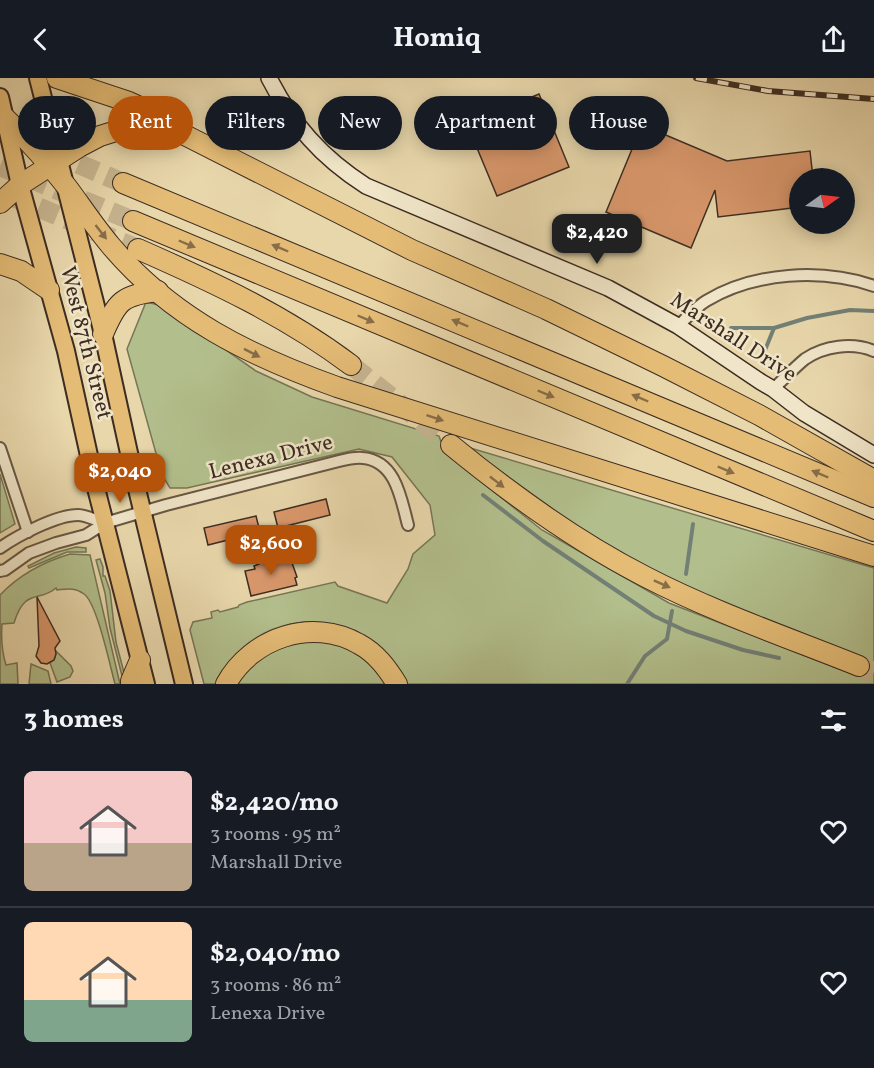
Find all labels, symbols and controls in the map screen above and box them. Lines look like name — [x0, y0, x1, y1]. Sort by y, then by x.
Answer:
text: Homiq — [393, 20, 481, 58]
icon: back — [24, 23, 57, 56]
icon: share — [817, 23, 850, 56]
chip: Buy — [18, 96, 96, 150]
chip: Rent — [108, 96, 193, 150]
chip: Filters — [205, 96, 306, 150]
chip: New — [318, 96, 402, 150]
chip: Apartment — [414, 96, 557, 150]
chip: House — [569, 96, 669, 150]
north arrow — [789, 168, 855, 234]
map controls — [789, 168, 855, 234]
pin: $2,420 — [548, 214, 646, 265]
text: $2,420 — [566, 219, 628, 247]
one-way arrow — [94, 225, 106, 240]
one-way arrow — [178, 239, 196, 249]
one-way arrow — [271, 243, 289, 253]
street label: West 87th Street — [51, 263, 119, 423]
street label: Marshall Drive — [664, 285, 802, 391]
one-way arrow — [358, 314, 376, 324]
one-way arrow — [451, 318, 469, 328]
one-way arrow — [243, 348, 260, 358]
one-way arrow — [538, 389, 556, 399]
one-way arrow — [632, 394, 649, 403]
one-way arrow — [426, 414, 444, 424]
street label: Lenexa Drive — [206, 428, 336, 488]
pin: $2,040 — [71, 453, 169, 504]
text: $2,040 — [88, 458, 152, 486]
one-way arrow — [718, 465, 735, 474]
one-way arrow — [811, 469, 829, 478]
one-way arrow — [488, 476, 504, 488]
pin: $2,600 — [222, 525, 320, 576]
text: $2,600 — [239, 530, 303, 558]
one-way arrow — [653, 580, 671, 589]
text: 3 homes — [24, 702, 124, 738]
icon: filters — [817, 704, 850, 737]
text: $2,420/mo — [210, 785, 339, 821]
icon: home — [72, 795, 144, 867]
icon: heart — [817, 815, 850, 848]
text: 3 rooms · 95 m² — [210, 821, 341, 849]
text: Marshall Drive — [210, 849, 342, 877]
text: $2,040/mo — [210, 936, 340, 972]
icon: home — [72, 946, 144, 1018]
icon: heart — [817, 966, 850, 999]
text: 3 rooms · 86 m² — [210, 972, 341, 1000]
text: Lenexa Drive — [210, 1000, 325, 1028]

